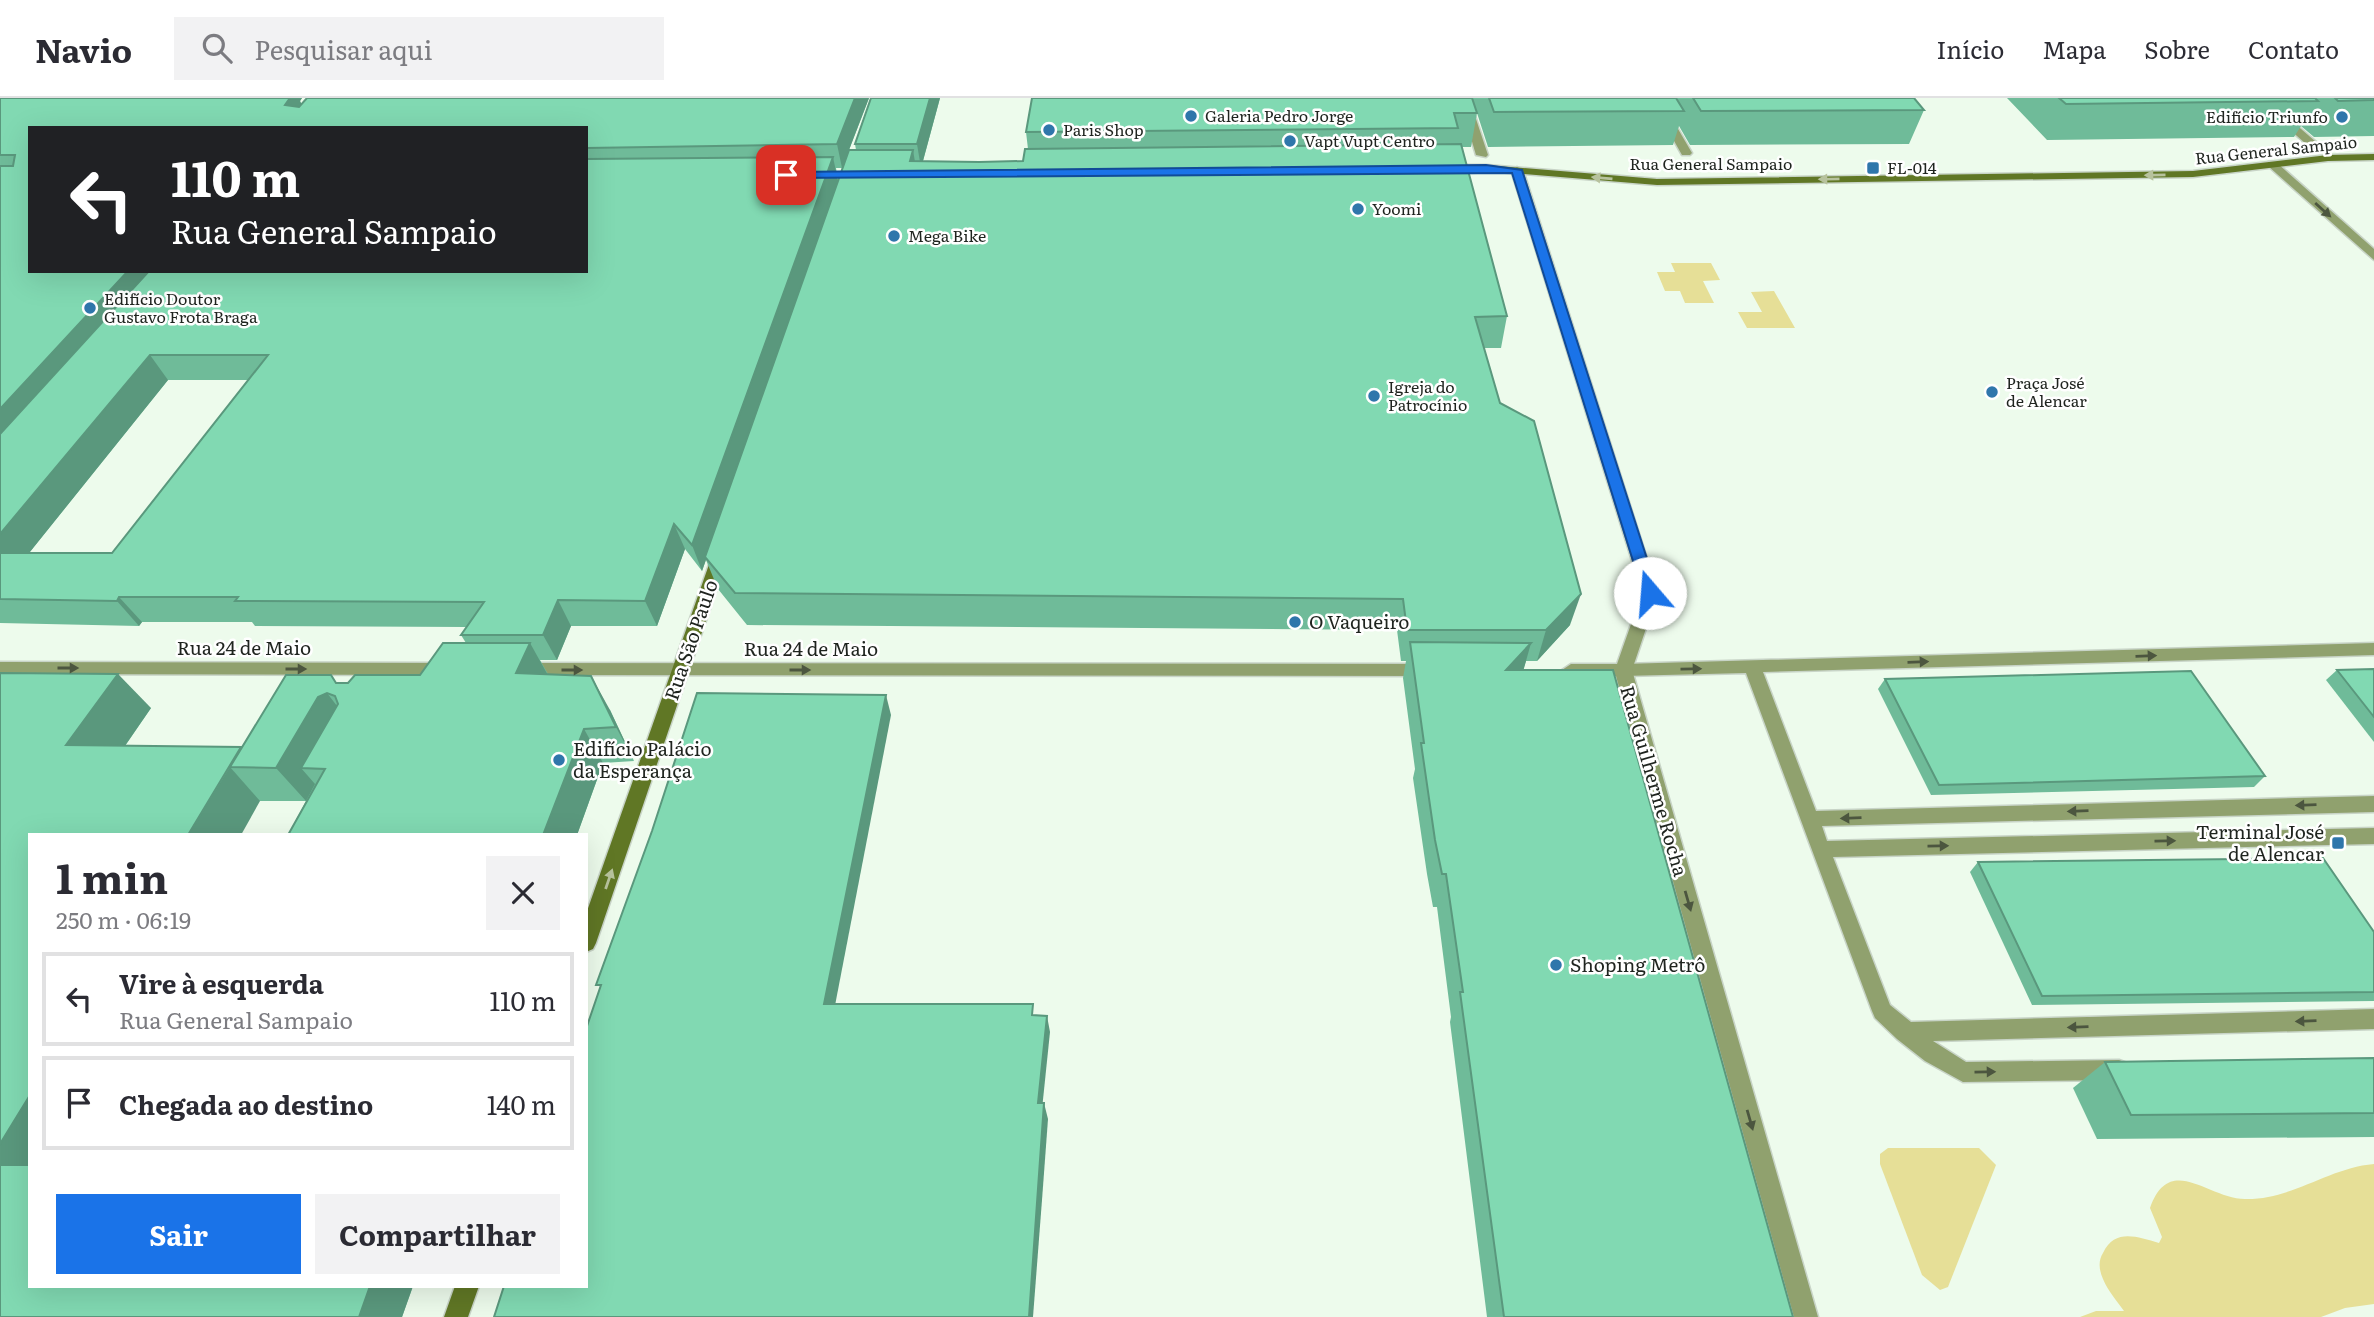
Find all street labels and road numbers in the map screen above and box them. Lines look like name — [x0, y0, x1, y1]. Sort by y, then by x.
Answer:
street label: Rua General Sampaio — [2194, 129, 2358, 169]
street label: Rua General Sampaio — [1630, 151, 1792, 175]
street label: Rua São Paulo — [656, 576, 724, 704]
street label: Rua 24 de Maio — [177, 633, 311, 661]
street label: Rua 24 de Maio — [744, 634, 878, 662]
street label: Rua Guilherme Rocha — [1614, 682, 1696, 880]

